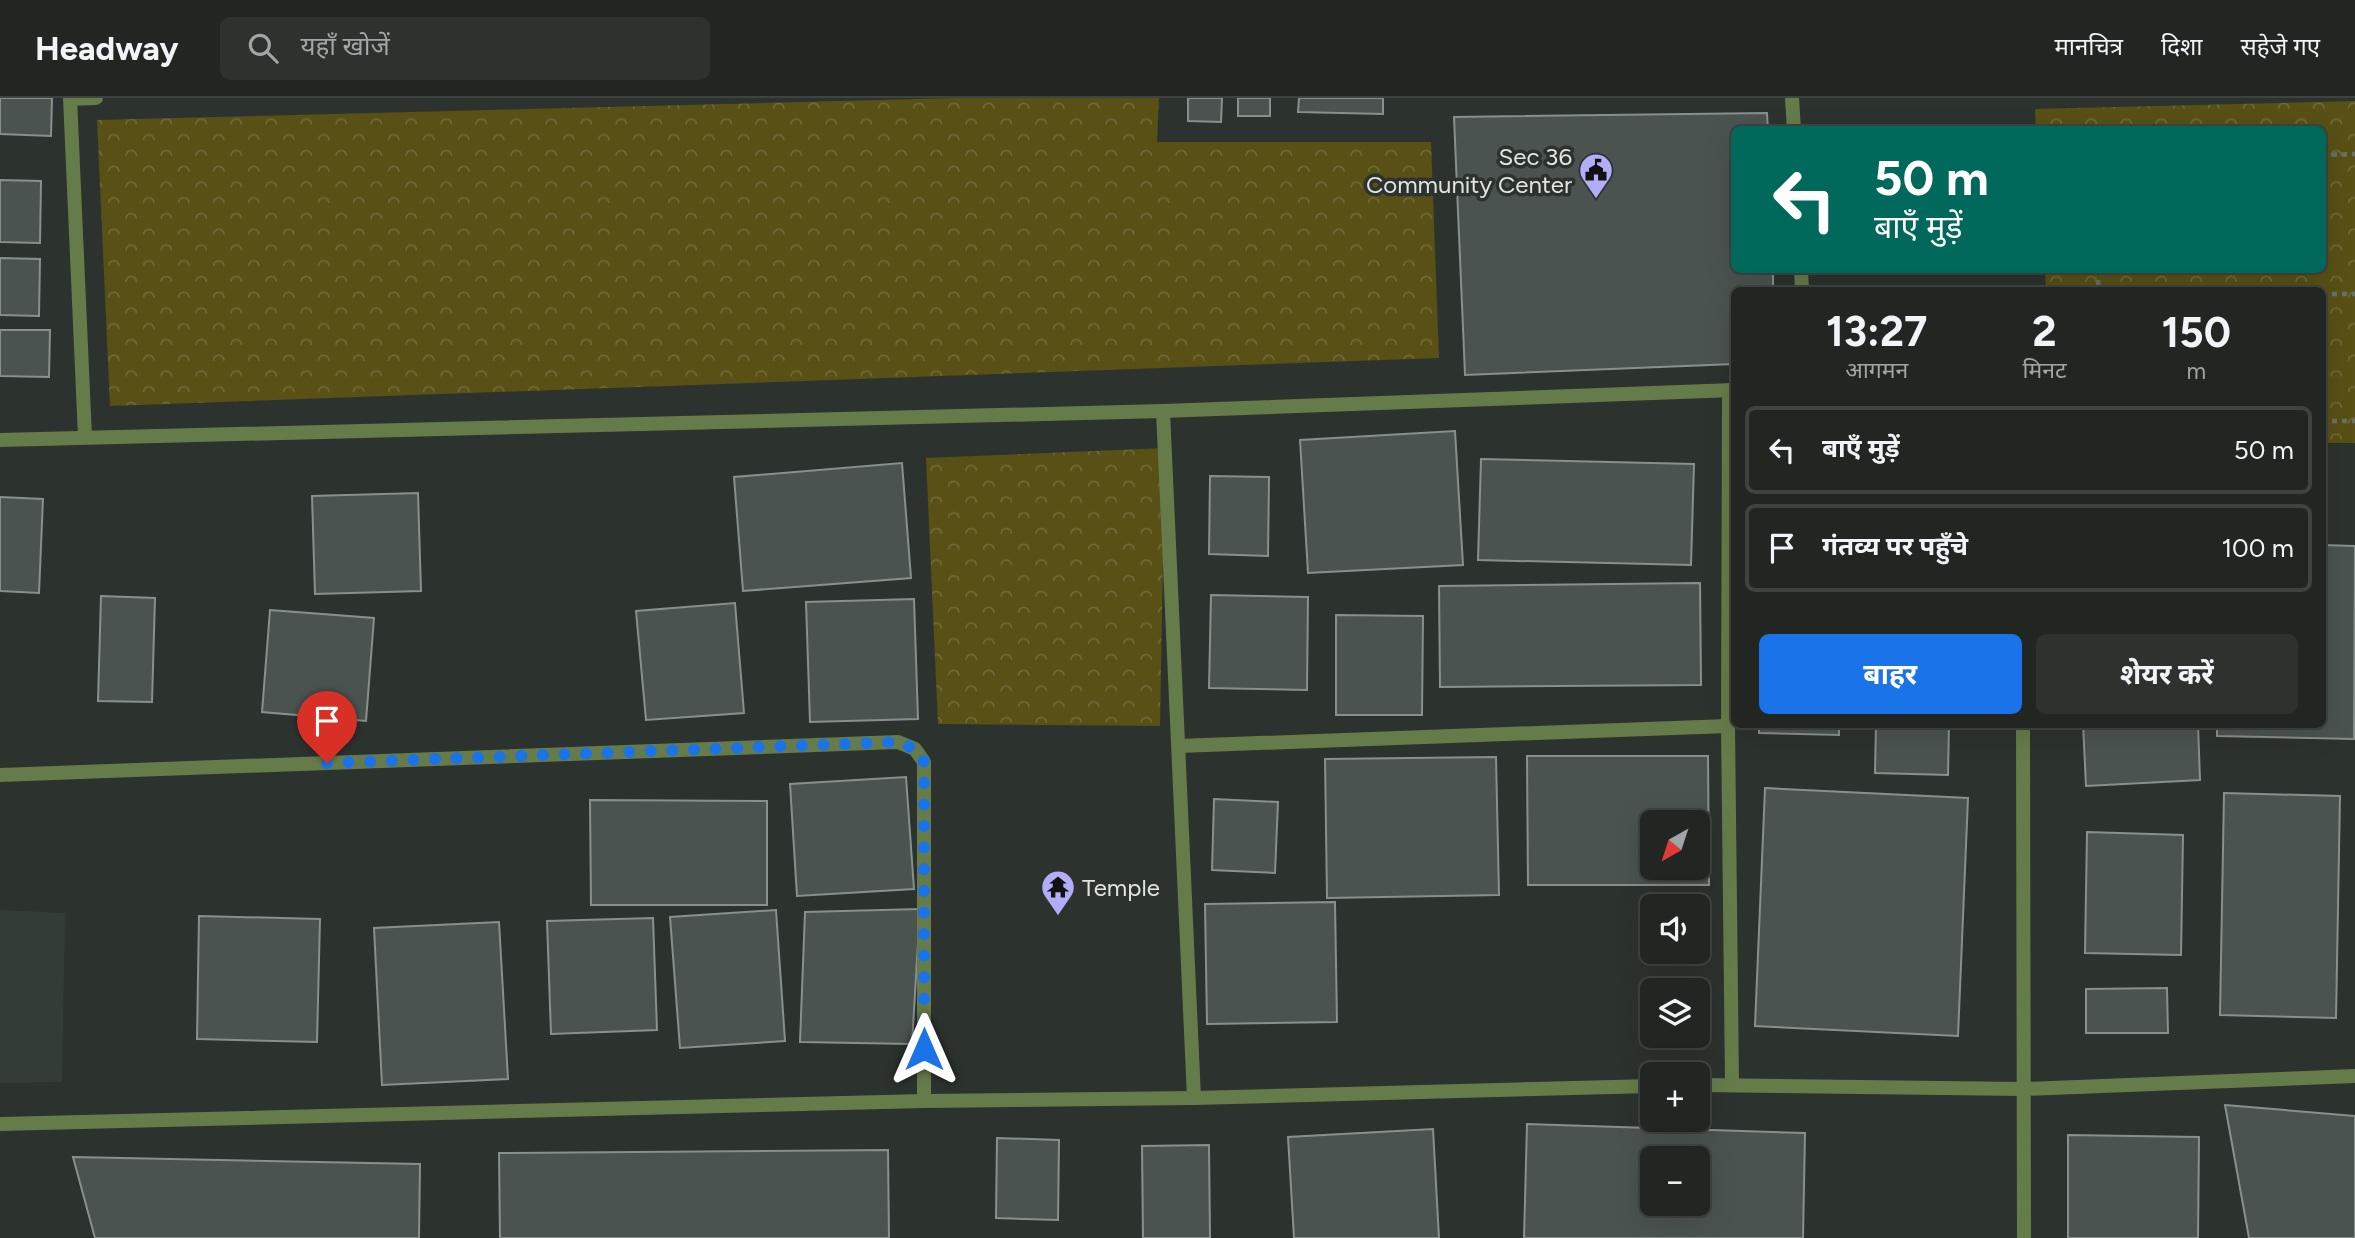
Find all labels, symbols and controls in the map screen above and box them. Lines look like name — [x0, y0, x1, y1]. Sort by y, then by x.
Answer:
search box — [220, 17, 710, 80]
text: Headway — [35, 29, 178, 68]
icon: search — [244, 29, 282, 67]
text: यहाँ खोजें — [300, 30, 390, 62]
text: मानचित्र — [2054, 32, 2123, 61]
text: दिशा — [2161, 32, 2203, 61]
text: सहेजे गए — [2241, 32, 2320, 61]
place label: Sec 36 Community Center — [1366, 142, 1572, 199]
text: 50 m — [1874, 148, 1989, 207]
public building icon: Sec 36 Community Center — [1577, 151, 1615, 200]
icon: left — [1759, 154, 1850, 245]
text: बाएँ मुड़ें — [1874, 208, 1962, 246]
text: 13:27 — [1826, 306, 1927, 357]
text: 2 — [2032, 306, 2057, 357]
text: 150 — [2162, 307, 2231, 358]
text: आगमन — [1845, 356, 1908, 384]
text: मिनट — [2022, 356, 2067, 384]
text: m — [2186, 357, 2206, 385]
icon: left — [1763, 431, 1801, 469]
text: बाएँ मुड़ें — [1822, 432, 1899, 464]
text: 50 m — [2234, 434, 2294, 466]
icon: arrive — [1763, 529, 1801, 567]
text: गंतव्य पर पहुँचे — [1822, 530, 1968, 562]
text: 100 m — [2221, 532, 2294, 564]
button: बाहर — [1759, 634, 2022, 714]
button: शेयर करें — [2036, 634, 2298, 714]
pin — [297, 691, 357, 763]
icon: arrive — [308, 702, 346, 740]
north arrow — [1640, 810, 1710, 880]
map controls — [1640, 810, 1710, 1216]
temple icon: Temple — [1039, 868, 1077, 917]
place label: Temple — [1082, 873, 1160, 902]
button: sound — [1640, 894, 1710, 964]
button: layers — [1640, 978, 1710, 1048]
position arrow — [887, 1012, 961, 1086]
button: + — [1640, 1062, 1710, 1132]
button: − — [1640, 1146, 1710, 1216]

